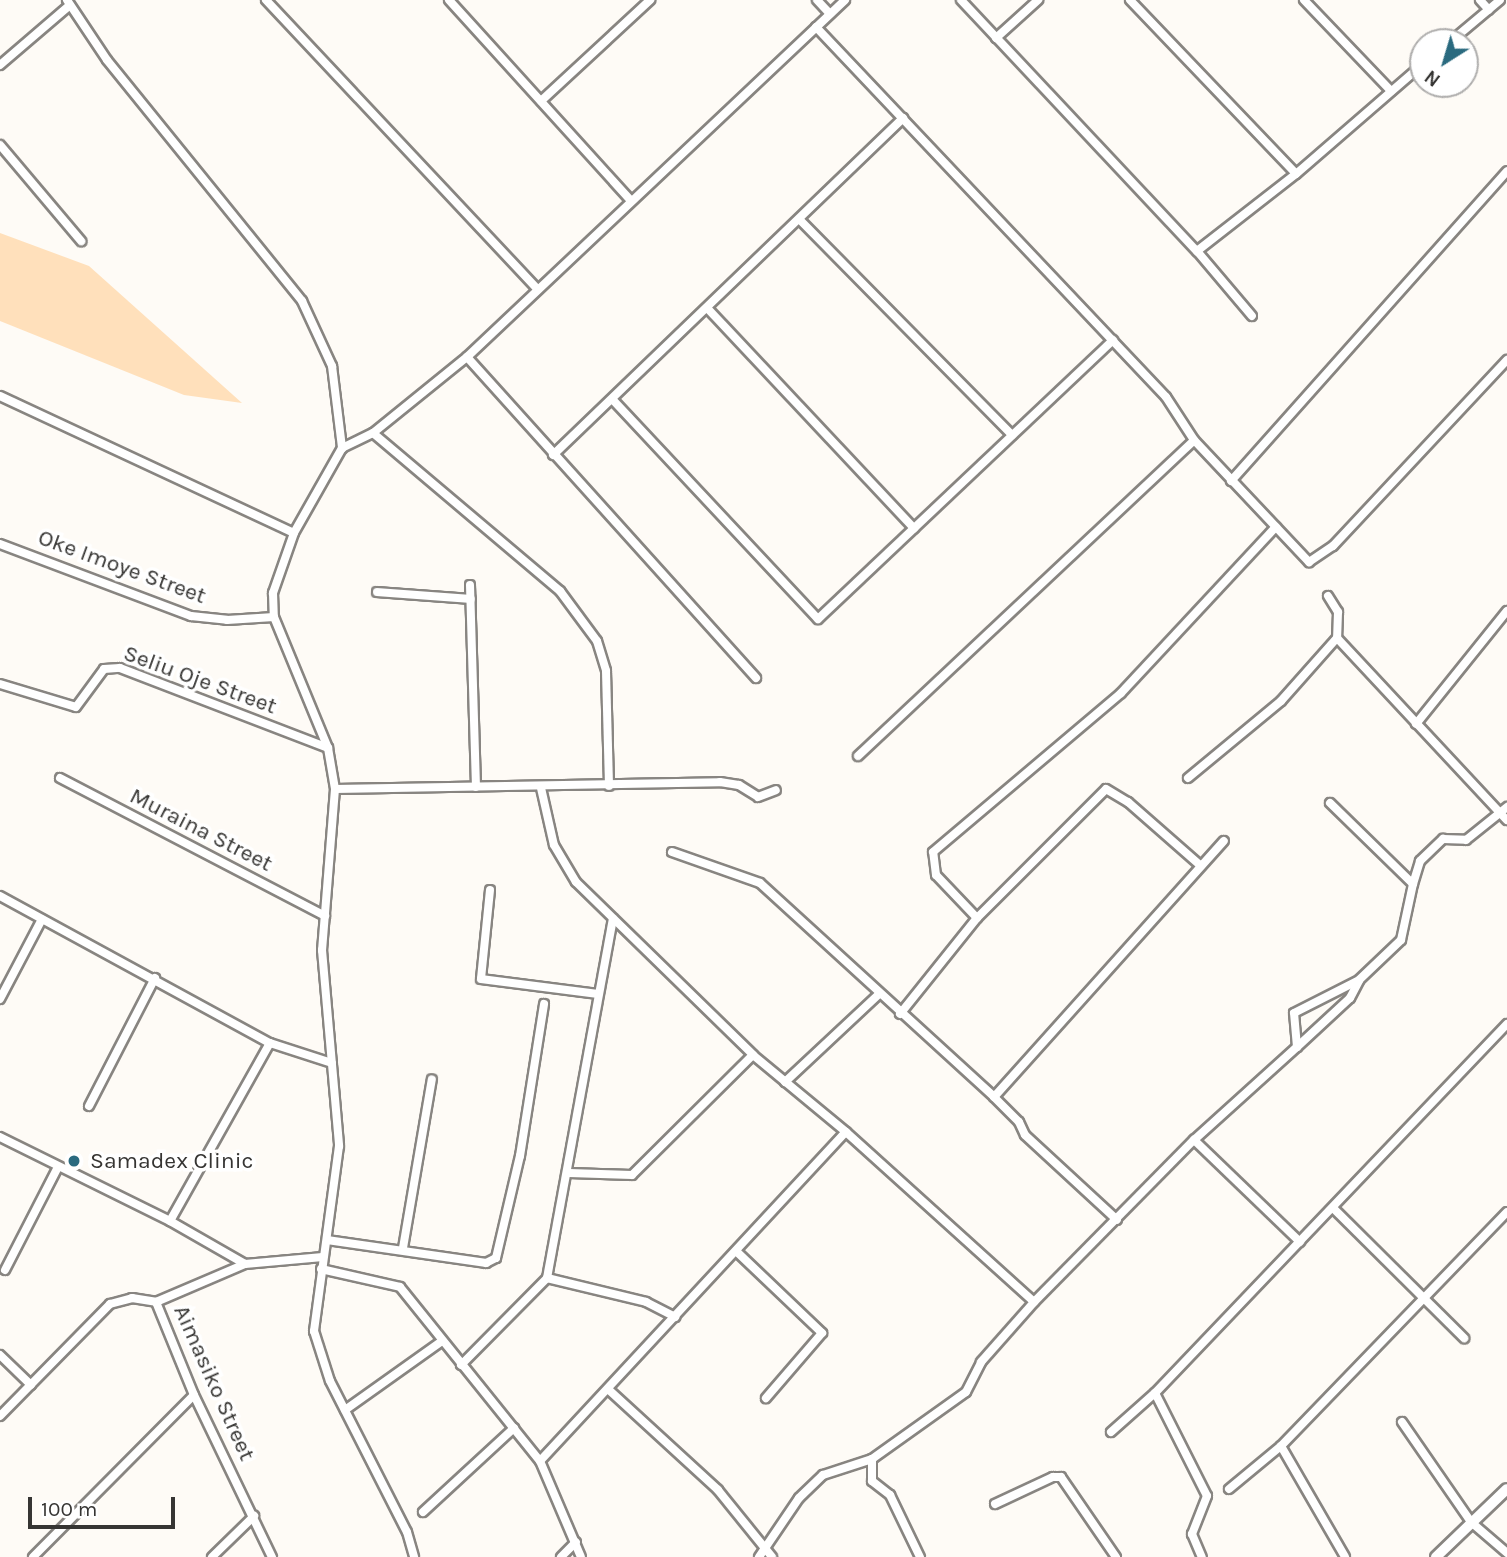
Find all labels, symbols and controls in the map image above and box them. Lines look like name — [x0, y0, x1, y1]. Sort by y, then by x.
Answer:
north arrow — [1409, 28, 1479, 98]
text: N — [1421, 65, 1445, 91]
street label: Oke Imoye Street — [34, 524, 210, 610]
street label: Seliu Oje Street — [120, 640, 280, 720]
street label: Muraina Street — [125, 782, 277, 878]
place label: Samadex Clinic — [90, 1147, 253, 1175]
marker: Samadex Clinic — [64, 1151, 84, 1171]
street label: Aimasiko Street — [167, 1301, 261, 1465]
scale bar — [32, 1484, 178, 1528]
text: 100 m — [41, 1497, 98, 1521]

